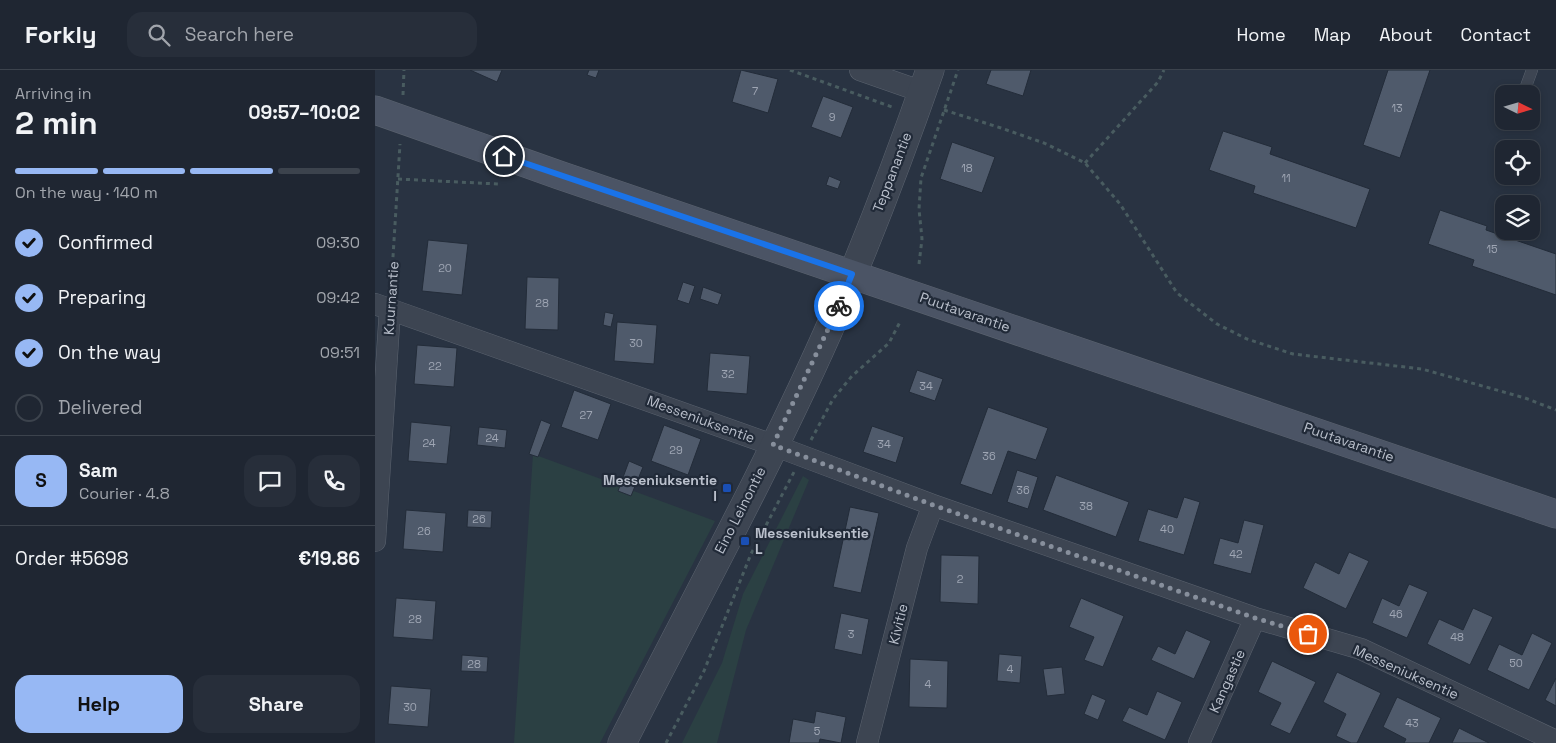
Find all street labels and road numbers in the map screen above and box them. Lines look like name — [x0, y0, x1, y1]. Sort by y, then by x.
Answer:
street label: Teppanantie — [868, 129, 916, 215]
street label: Kuurnantie — [379, 260, 403, 336]
street label: Puutavarantie — [917, 288, 1013, 336]
street label: Messeniuksentie — [645, 391, 757, 447]
street label: Puutavarantie — [1301, 418, 1397, 466]
street label: Eino Leinontie — [710, 463, 770, 557]
street label: Kivitie — [884, 602, 912, 646]
street label: Messeniuksentie — [1350, 641, 1462, 703]
street label: Kangastie — [1205, 646, 1249, 716]

